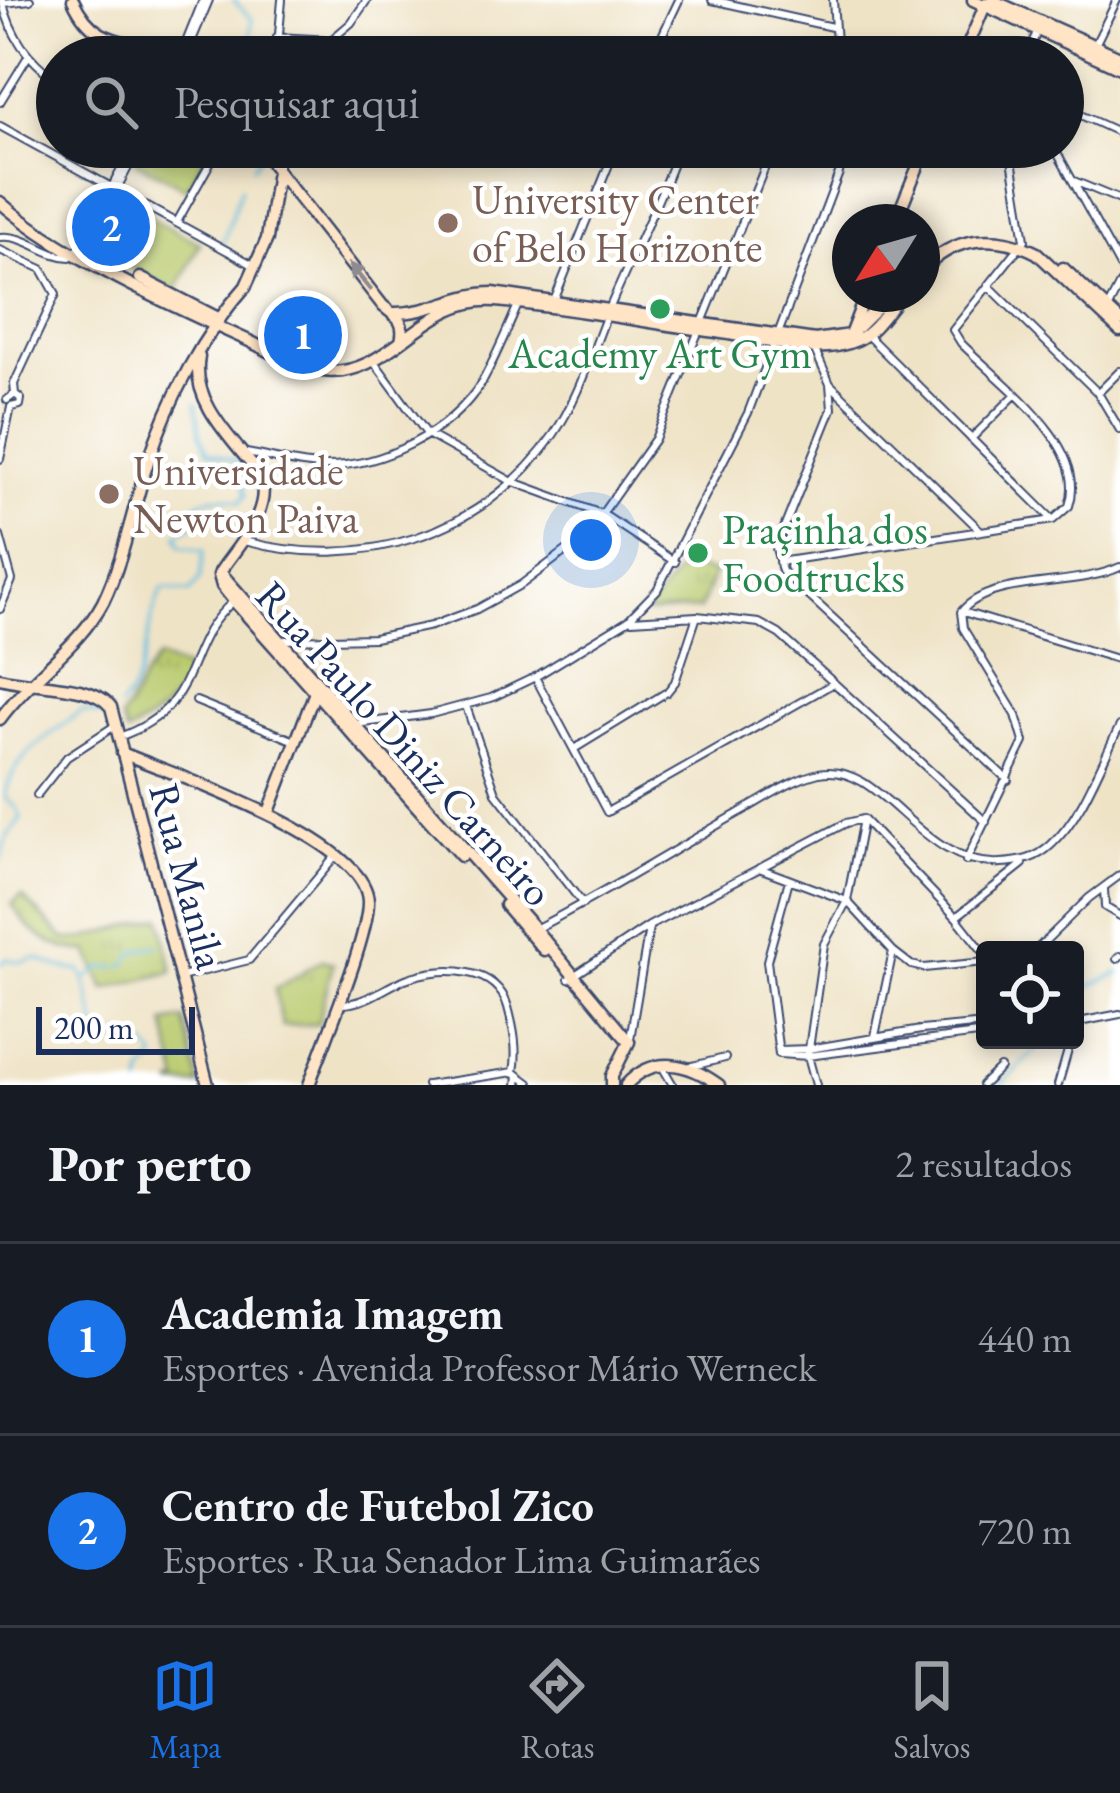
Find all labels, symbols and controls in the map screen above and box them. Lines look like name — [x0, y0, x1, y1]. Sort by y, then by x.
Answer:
search box — [36, 36, 1084, 168]
icon: search — [78, 69, 144, 135]
text: Pesquisar aqui — [174, 73, 420, 131]
place label: University Center of Belo Horizonte — [472, 172, 762, 275]
pin: 2 — [72, 182, 150, 272]
north arrow — [832, 204, 940, 312]
marker: University Center of Belo Horizonte — [435, 210, 461, 236]
one-way arrow — [348, 262, 373, 293]
pin: 1 — [264, 290, 342, 380]
marker: Academy Art Gym — [647, 296, 673, 322]
place label: Academy Art Gym — [507, 326, 812, 381]
place label: Universidade Newton Paiva — [133, 443, 359, 546]
marker: Universidade Newton Paiva — [96, 481, 122, 507]
place label: Praçinha dos Foodtrucks — [722, 502, 928, 605]
your location — [561, 510, 621, 570]
marker: Praçinha dos Foodtrucks — [685, 540, 711, 566]
street label: Rua Paulo Diniz Carneiro — [244, 569, 565, 918]
street label: Rua Manila — [136, 777, 239, 975]
map controls — [976, 941, 1084, 1049]
button: locate — [976, 941, 1084, 1049]
scale bar — [36, 1001, 195, 1054]
text: 200 m — [54, 1006, 134, 1049]
text: Por perto — [48, 1130, 252, 1196]
text: 2 resultados — [895, 1138, 1072, 1189]
text: Academia Imagem — [162, 1284, 504, 1342]
text: 1 — [77, 1313, 97, 1364]
text: 440 m — [978, 1313, 1072, 1364]
text: Esportes · Avenida Professor Mário Werneck — [162, 1342, 817, 1393]
text: Centro de Futebol Zico — [162, 1476, 594, 1534]
text: 2 — [77, 1505, 97, 1556]
text: 720 m — [978, 1505, 1072, 1556]
text: Esportes · Rua Senador Lima Guimarães — [162, 1534, 761, 1585]
tab: Mapa — [150, 1653, 221, 1768]
tab: Rotas — [520, 1653, 594, 1768]
tab: Salvos — [893, 1653, 971, 1768]

